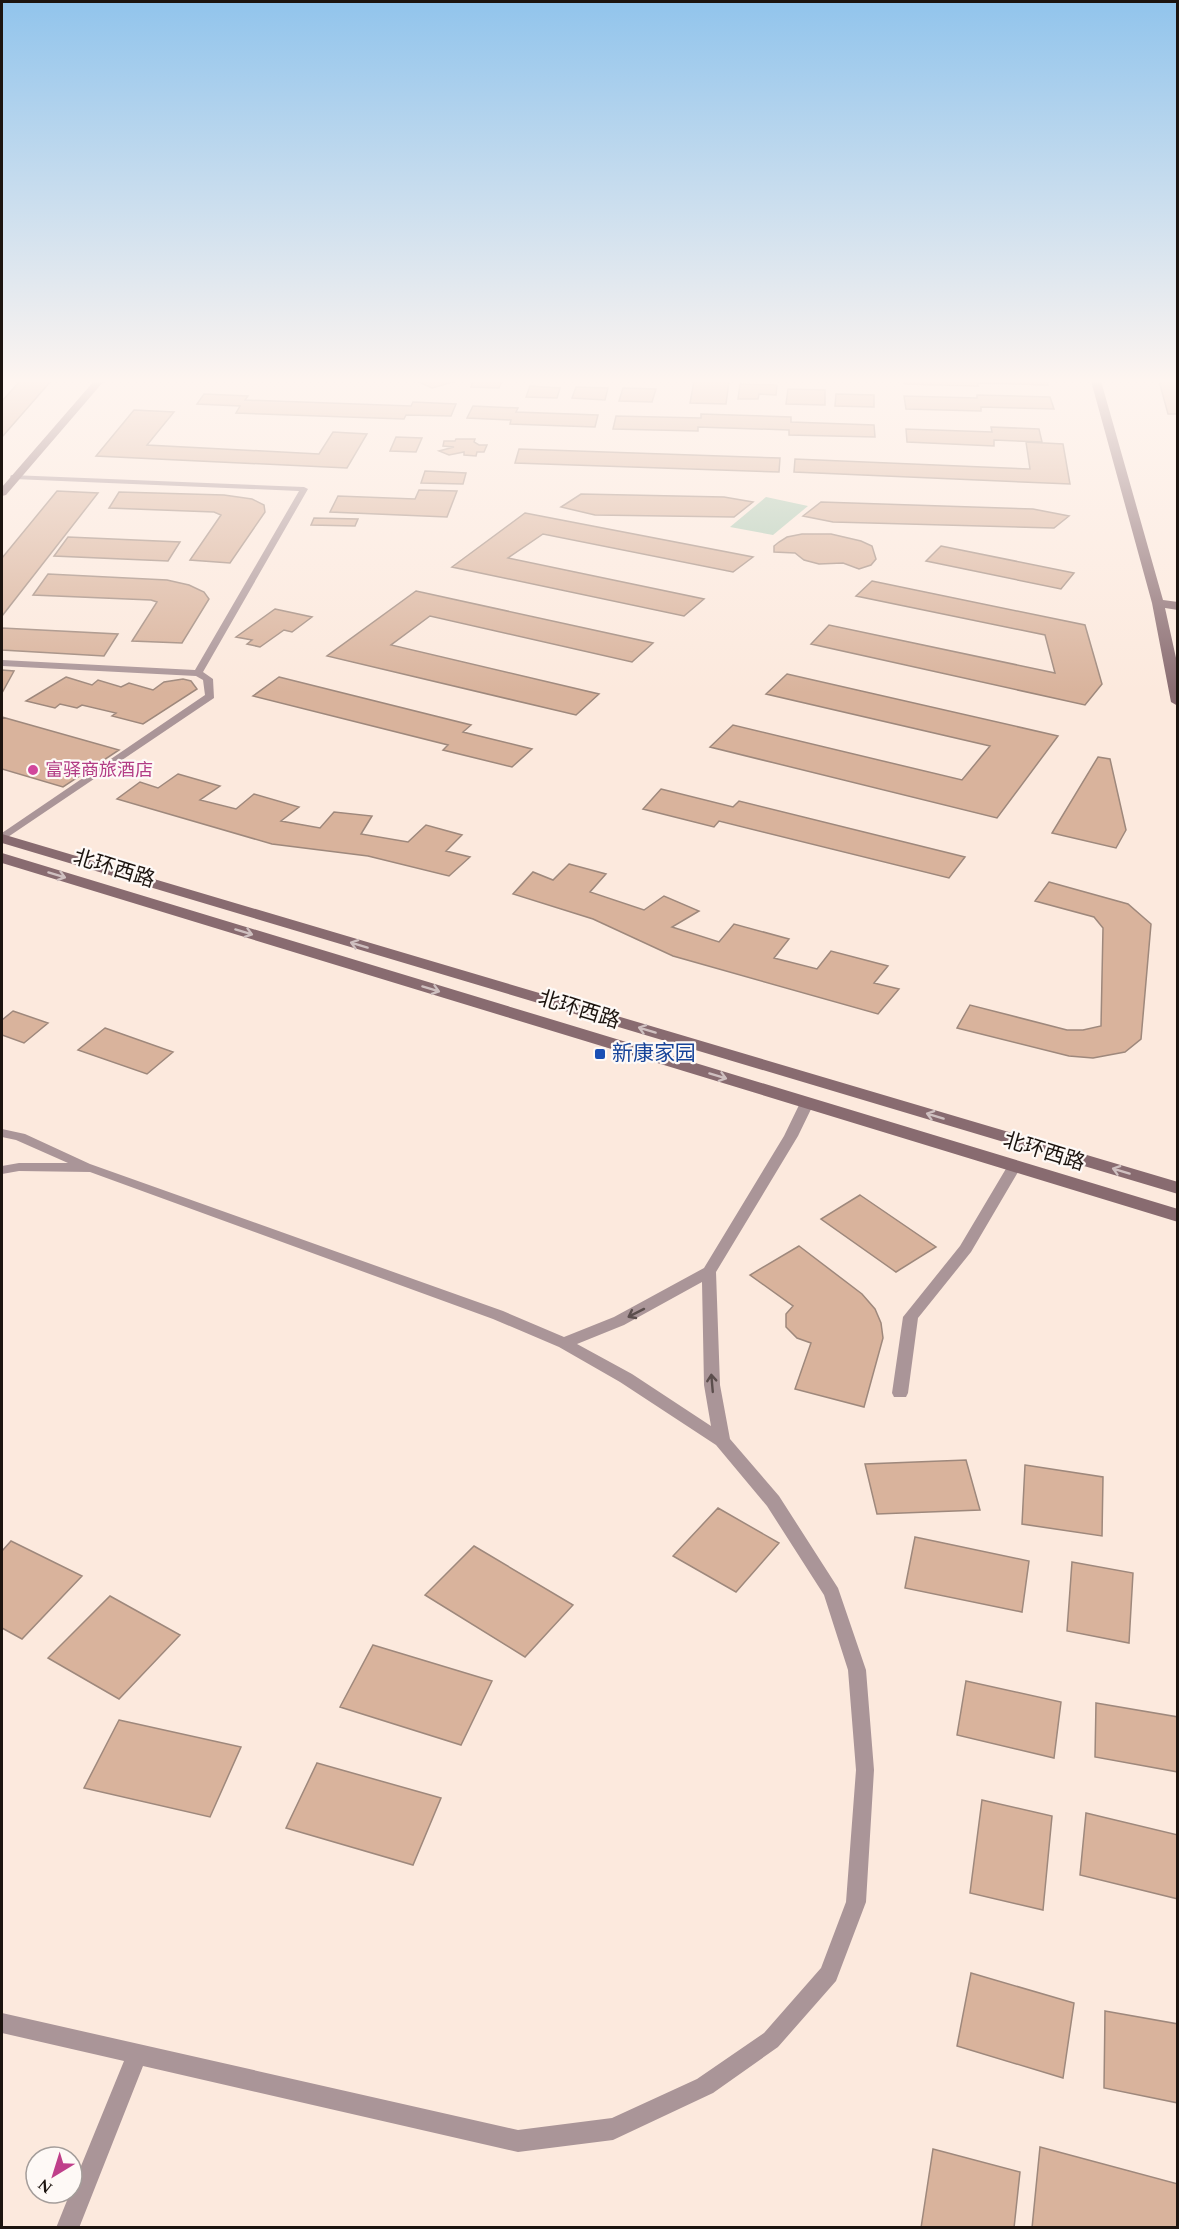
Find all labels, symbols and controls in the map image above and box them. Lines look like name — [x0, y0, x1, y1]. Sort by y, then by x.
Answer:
place label: 富驿商旅酒店 — [45, 757, 153, 784]
marker: 富驿商旅酒店 — [26, 763, 40, 777]
street label: 北环西路 — [69, 841, 159, 897]
one-way arrow — [48, 870, 67, 881]
one-way arrow — [234, 927, 253, 938]
one-way arrow — [350, 939, 369, 950]
street label: 北环西路 — [534, 982, 624, 1038]
one-way arrow — [421, 984, 440, 995]
one-way arrow — [638, 1024, 657, 1035]
place label: 新康家园 — [612, 1038, 696, 1070]
marker: 新康家园 — [593, 1047, 607, 1061]
one-way arrow — [708, 1071, 727, 1082]
one-way arrow — [925, 1110, 944, 1121]
street label: 北环西路 — [999, 1124, 1089, 1180]
one-way arrow — [1112, 1165, 1131, 1176]
one-way arrow — [627, 1307, 645, 1319]
one-way arrow — [706, 1374, 717, 1394]
north arrow — [24, 2145, 84, 2205]
text: N — [33, 2173, 58, 2200]

